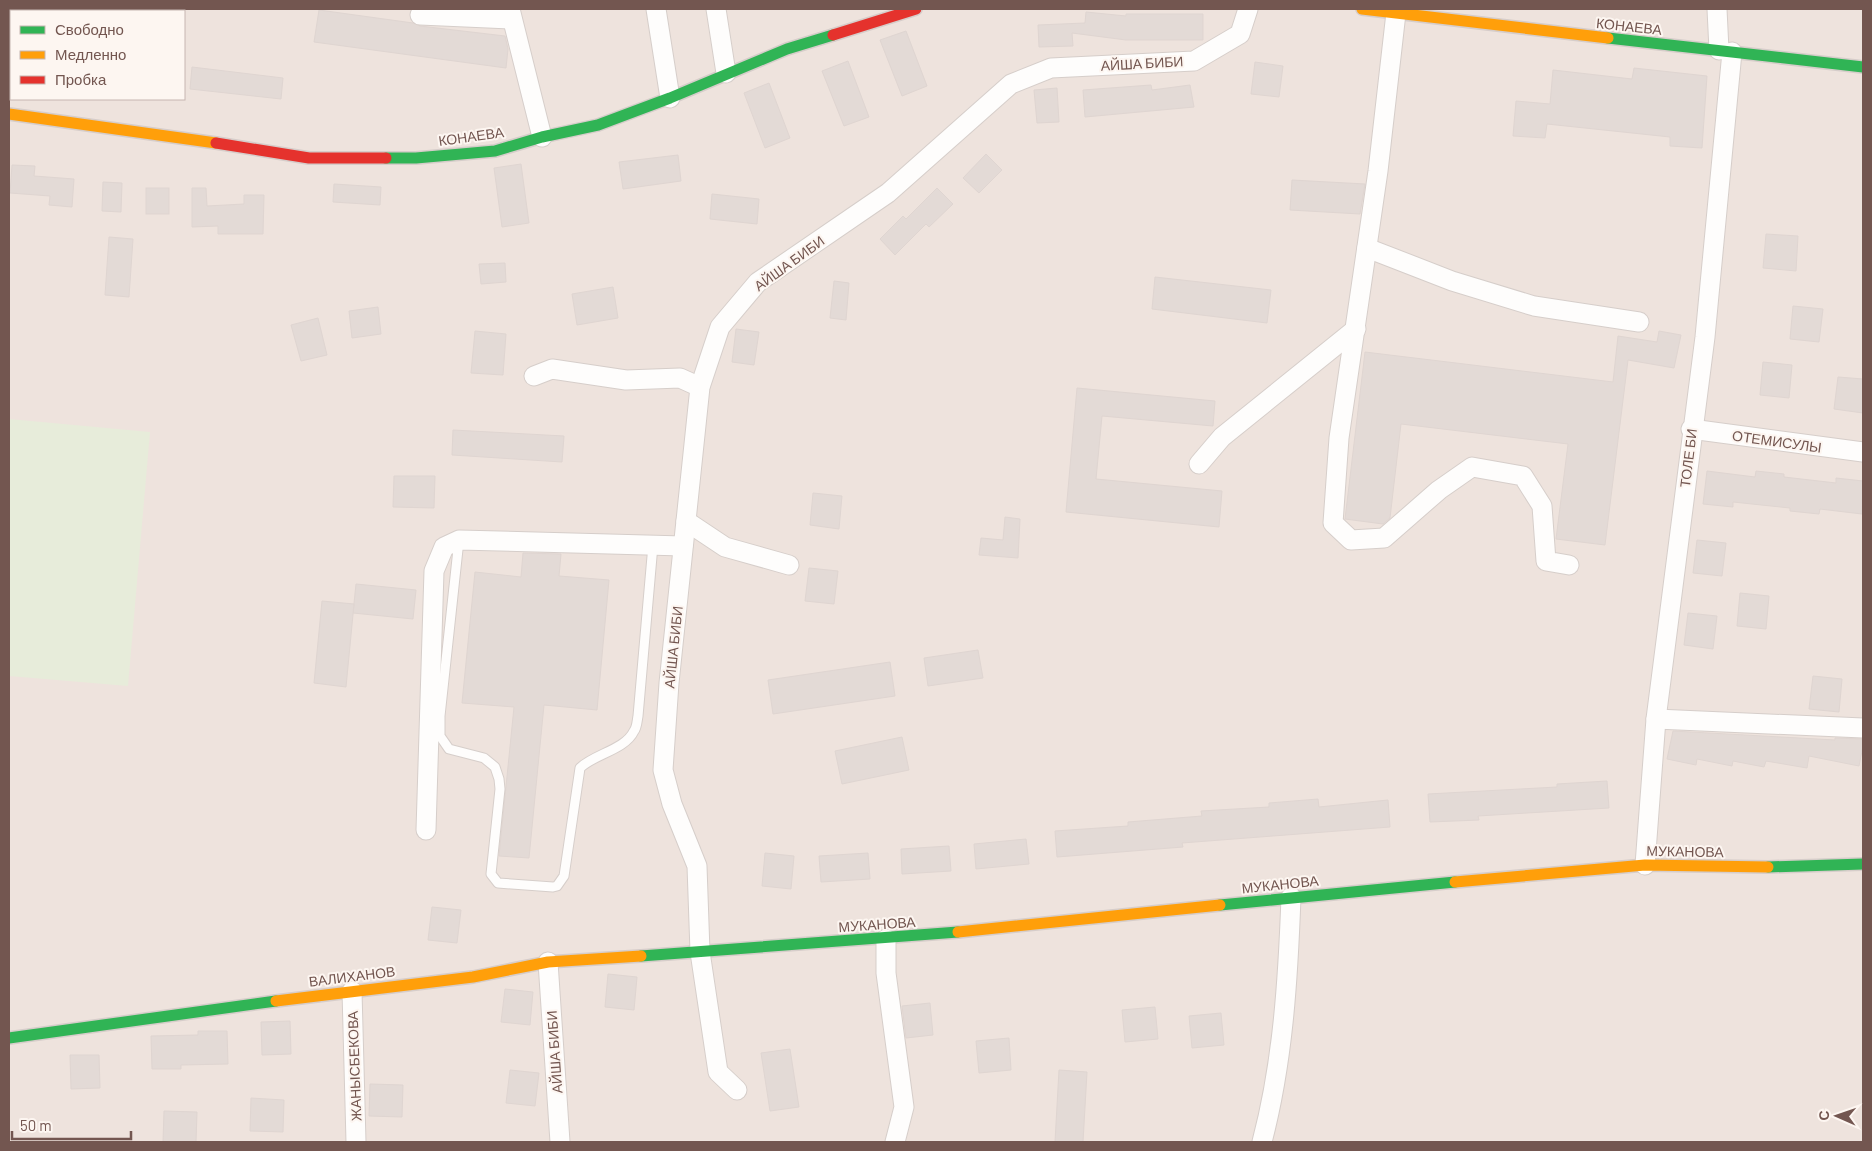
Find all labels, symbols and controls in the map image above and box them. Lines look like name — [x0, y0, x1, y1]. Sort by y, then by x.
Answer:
legend — [10, 10, 185, 100]
street label: КОНАЕВА — [1595, 14, 1663, 38]
text: Свободно — [55, 20, 124, 38]
text: Медленно — [55, 45, 126, 63]
street label: АЙША БИБИ — [1100, 52, 1184, 74]
text: Пробка — [55, 70, 107, 88]
street label: КОНАЕВА — [437, 123, 505, 149]
street label: АЙША БИБИ — [750, 232, 828, 294]
street label: ОТЕМИСУЛЫ — [1731, 426, 1823, 456]
street label: ТОЛЕ БИ — [1676, 428, 1700, 488]
street label: АЙША БИБИ — [660, 605, 686, 689]
street label: МУКАНОВА — [1646, 842, 1724, 860]
street label: МУКАНОВА — [1241, 871, 1320, 896]
street label: МУКАНОВА — [838, 913, 917, 935]
street label: ВАЛИХАНОВ — [308, 962, 396, 990]
street label: ЖАНЫСБЕКОВА — [344, 1010, 364, 1122]
street label: АЙША БИБИ — [543, 1010, 565, 1094]
north arrow — [1812, 1091, 1862, 1141]
scale bar — [12, 1108, 131, 1140]
text: С — [1815, 1110, 1832, 1121]
text: 50 m — [20, 1116, 52, 1134]

